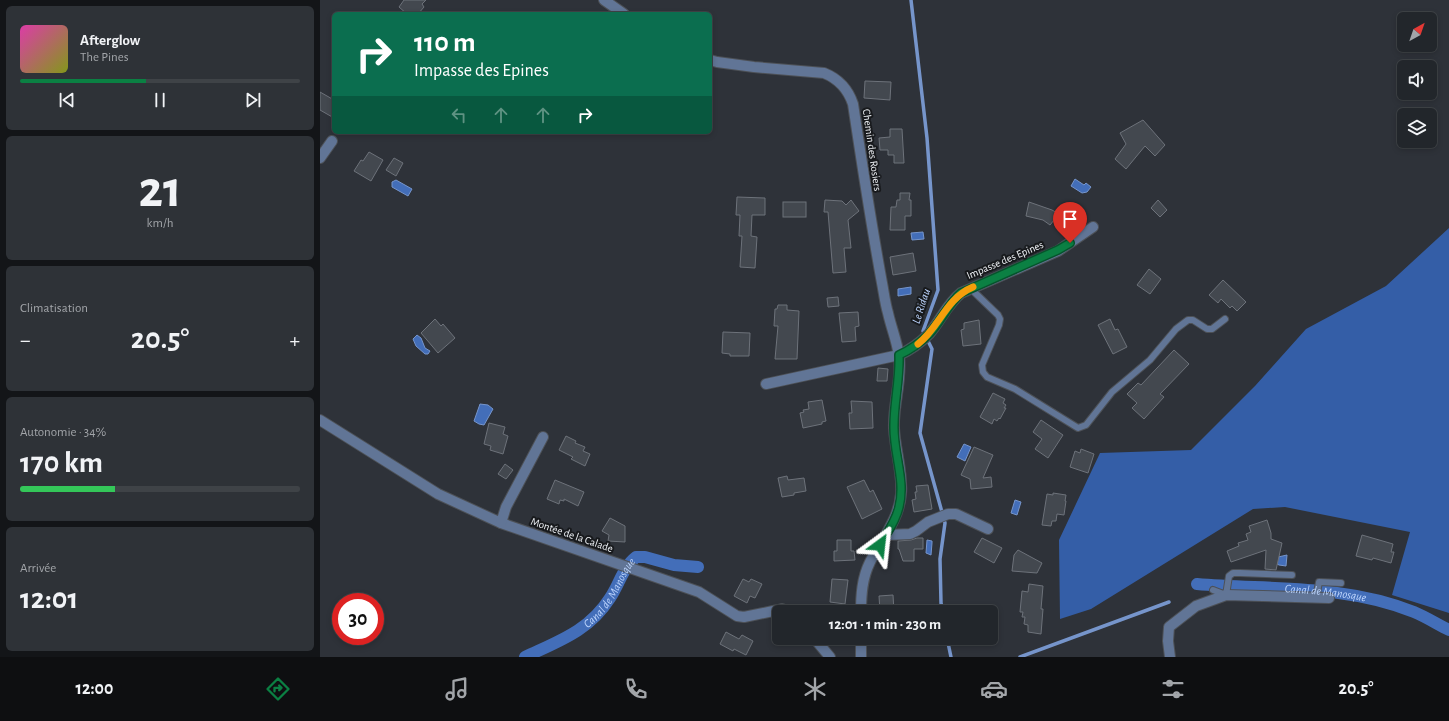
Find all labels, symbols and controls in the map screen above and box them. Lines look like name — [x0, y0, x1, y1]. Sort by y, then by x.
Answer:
north arrow — [1397, 12, 1437, 52]
map controls — [1397, 12, 1437, 148]
icon: right — [348, 28, 400, 80]
text: 110 m — [414, 29, 476, 57]
text: Afterglow — [80, 33, 140, 48]
text: The Pines — [80, 51, 129, 64]
button: sound — [1397, 60, 1437, 100]
text: Impasse des Epines — [414, 62, 549, 80]
icon: previous — [56, 89, 78, 111]
icon: pause — [149, 89, 171, 111]
icon: next — [242, 89, 264, 111]
icon: left — [448, 104, 470, 126]
icon: ahead — [490, 104, 512, 126]
icon: ahead — [532, 104, 554, 126]
icon: right — [574, 104, 596, 126]
street label: Chemin des Rosiers — [861, 108, 883, 192]
button: layers — [1397, 108, 1437, 148]
text: 21 — [138, 164, 182, 216]
pin — [1053, 202, 1087, 243]
icon: arrive — [1059, 208, 1081, 230]
text: km/h — [147, 217, 173, 230]
street label: Impasse des Epines — [965, 239, 1045, 281]
water label: Le Ridau — [910, 287, 932, 325]
text: Climatisation — [20, 302, 88, 315]
text: 20.5° — [131, 324, 189, 354]
text: − — [20, 329, 31, 351]
text: + — [289, 329, 300, 351]
text: Autonomie · 34% — [20, 426, 106, 439]
text: 170 km — [20, 448, 103, 478]
street label: Montée de la Calade — [529, 516, 615, 554]
position arrow — [859, 524, 901, 566]
water label: Canal de Manosque — [581, 555, 638, 630]
text: Arrivée — [20, 562, 56, 575]
water label: Canal de Manosque — [1284, 582, 1368, 604]
text: 12:01 — [20, 584, 78, 614]
speed limit sign: 30 — [332, 593, 384, 645]
text: 12:01 · 1 min · 230 m — [829, 617, 941, 632]
icon: directions — [264, 675, 292, 703]
icon: music — [443, 675, 471, 703]
icon: phone — [622, 675, 650, 703]
icon: climate — [801, 675, 829, 703]
icon: car — [980, 675, 1008, 703]
icon: filters — [1159, 675, 1187, 703]
text: 12:00 — [76, 680, 113, 698]
text: 20.5° — [1338, 680, 1373, 698]

